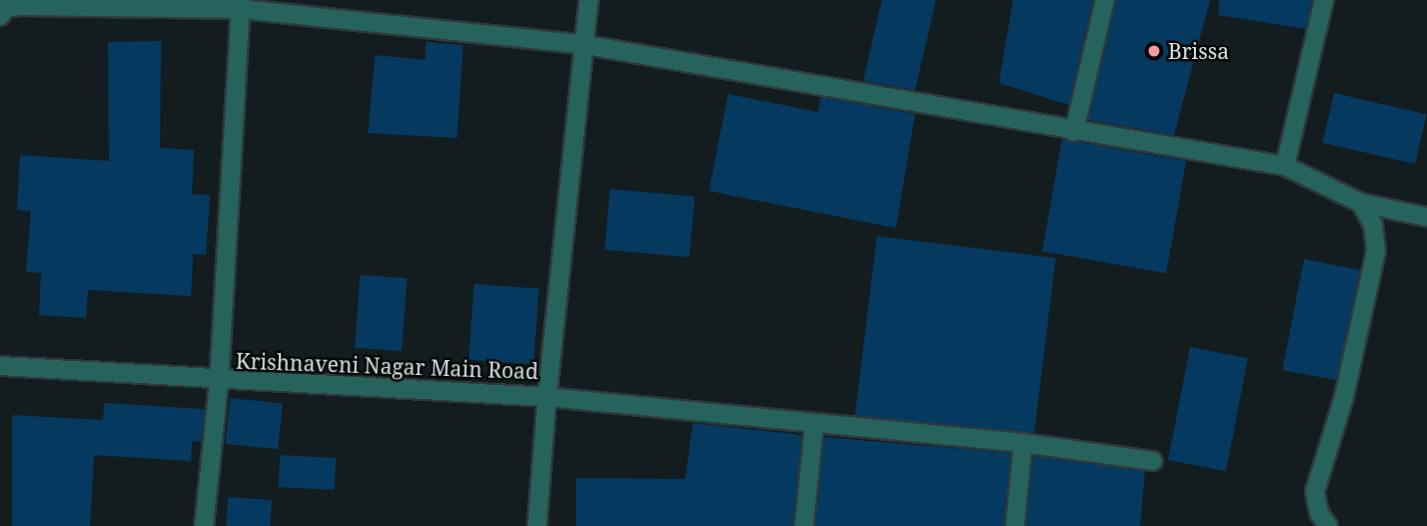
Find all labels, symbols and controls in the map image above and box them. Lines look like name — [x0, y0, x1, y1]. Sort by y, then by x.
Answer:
place label: Brissa — [1168, 38, 1229, 64]
marker: Brissa — [1146, 43, 1162, 59]
street label: Krishnaveni Nagar Main Road — [235, 348, 539, 384]

